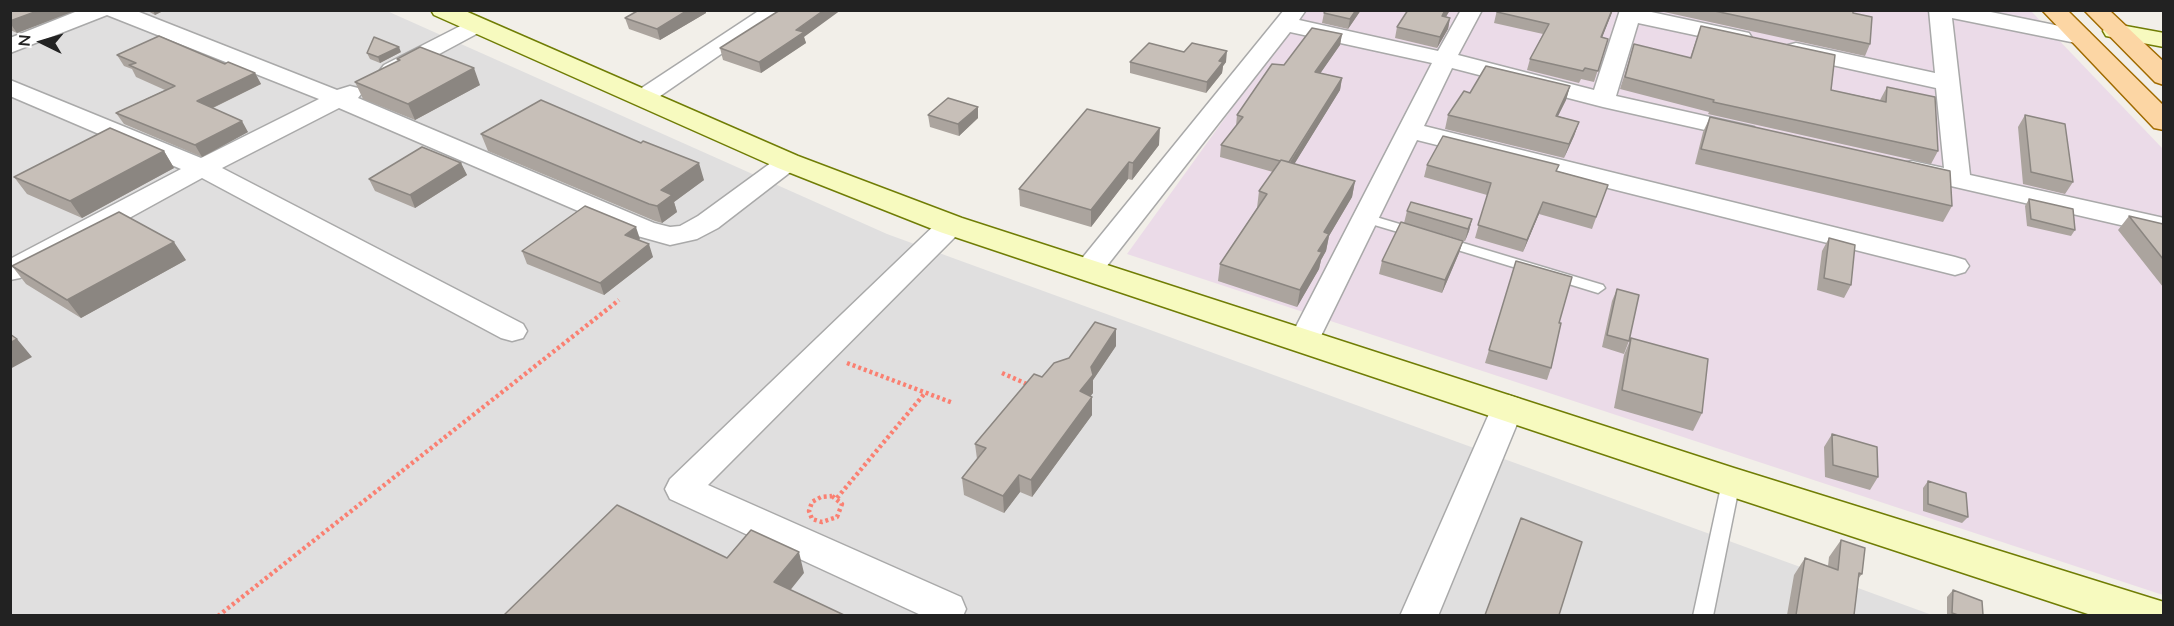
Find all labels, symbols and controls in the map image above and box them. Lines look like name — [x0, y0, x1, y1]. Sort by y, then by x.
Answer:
north arrow — [12, 12, 72, 72]
text: N — [14, 34, 35, 47]

